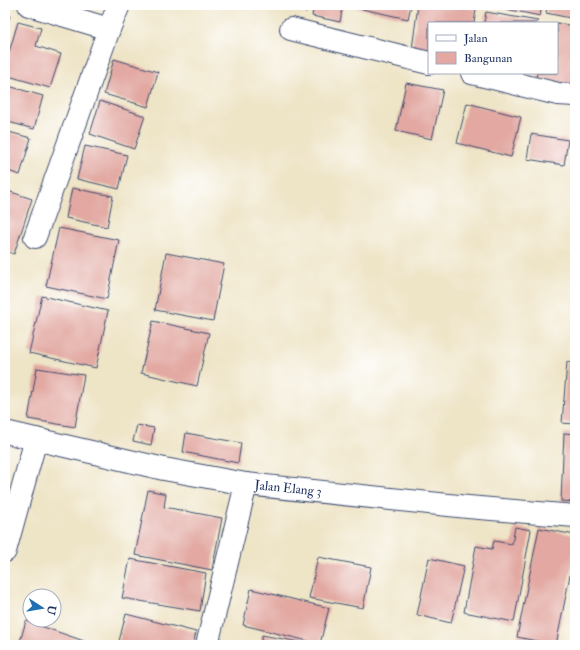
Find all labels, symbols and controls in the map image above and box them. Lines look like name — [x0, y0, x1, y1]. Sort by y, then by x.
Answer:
legend — [428, 22, 558, 74]
text: Jalan — [463, 31, 488, 46]
text: Bangunan — [464, 51, 513, 66]
street label: Jalan Elang 3 — [253, 477, 323, 500]
north arrow — [22, 588, 62, 628]
text: U — [44, 604, 59, 617]

